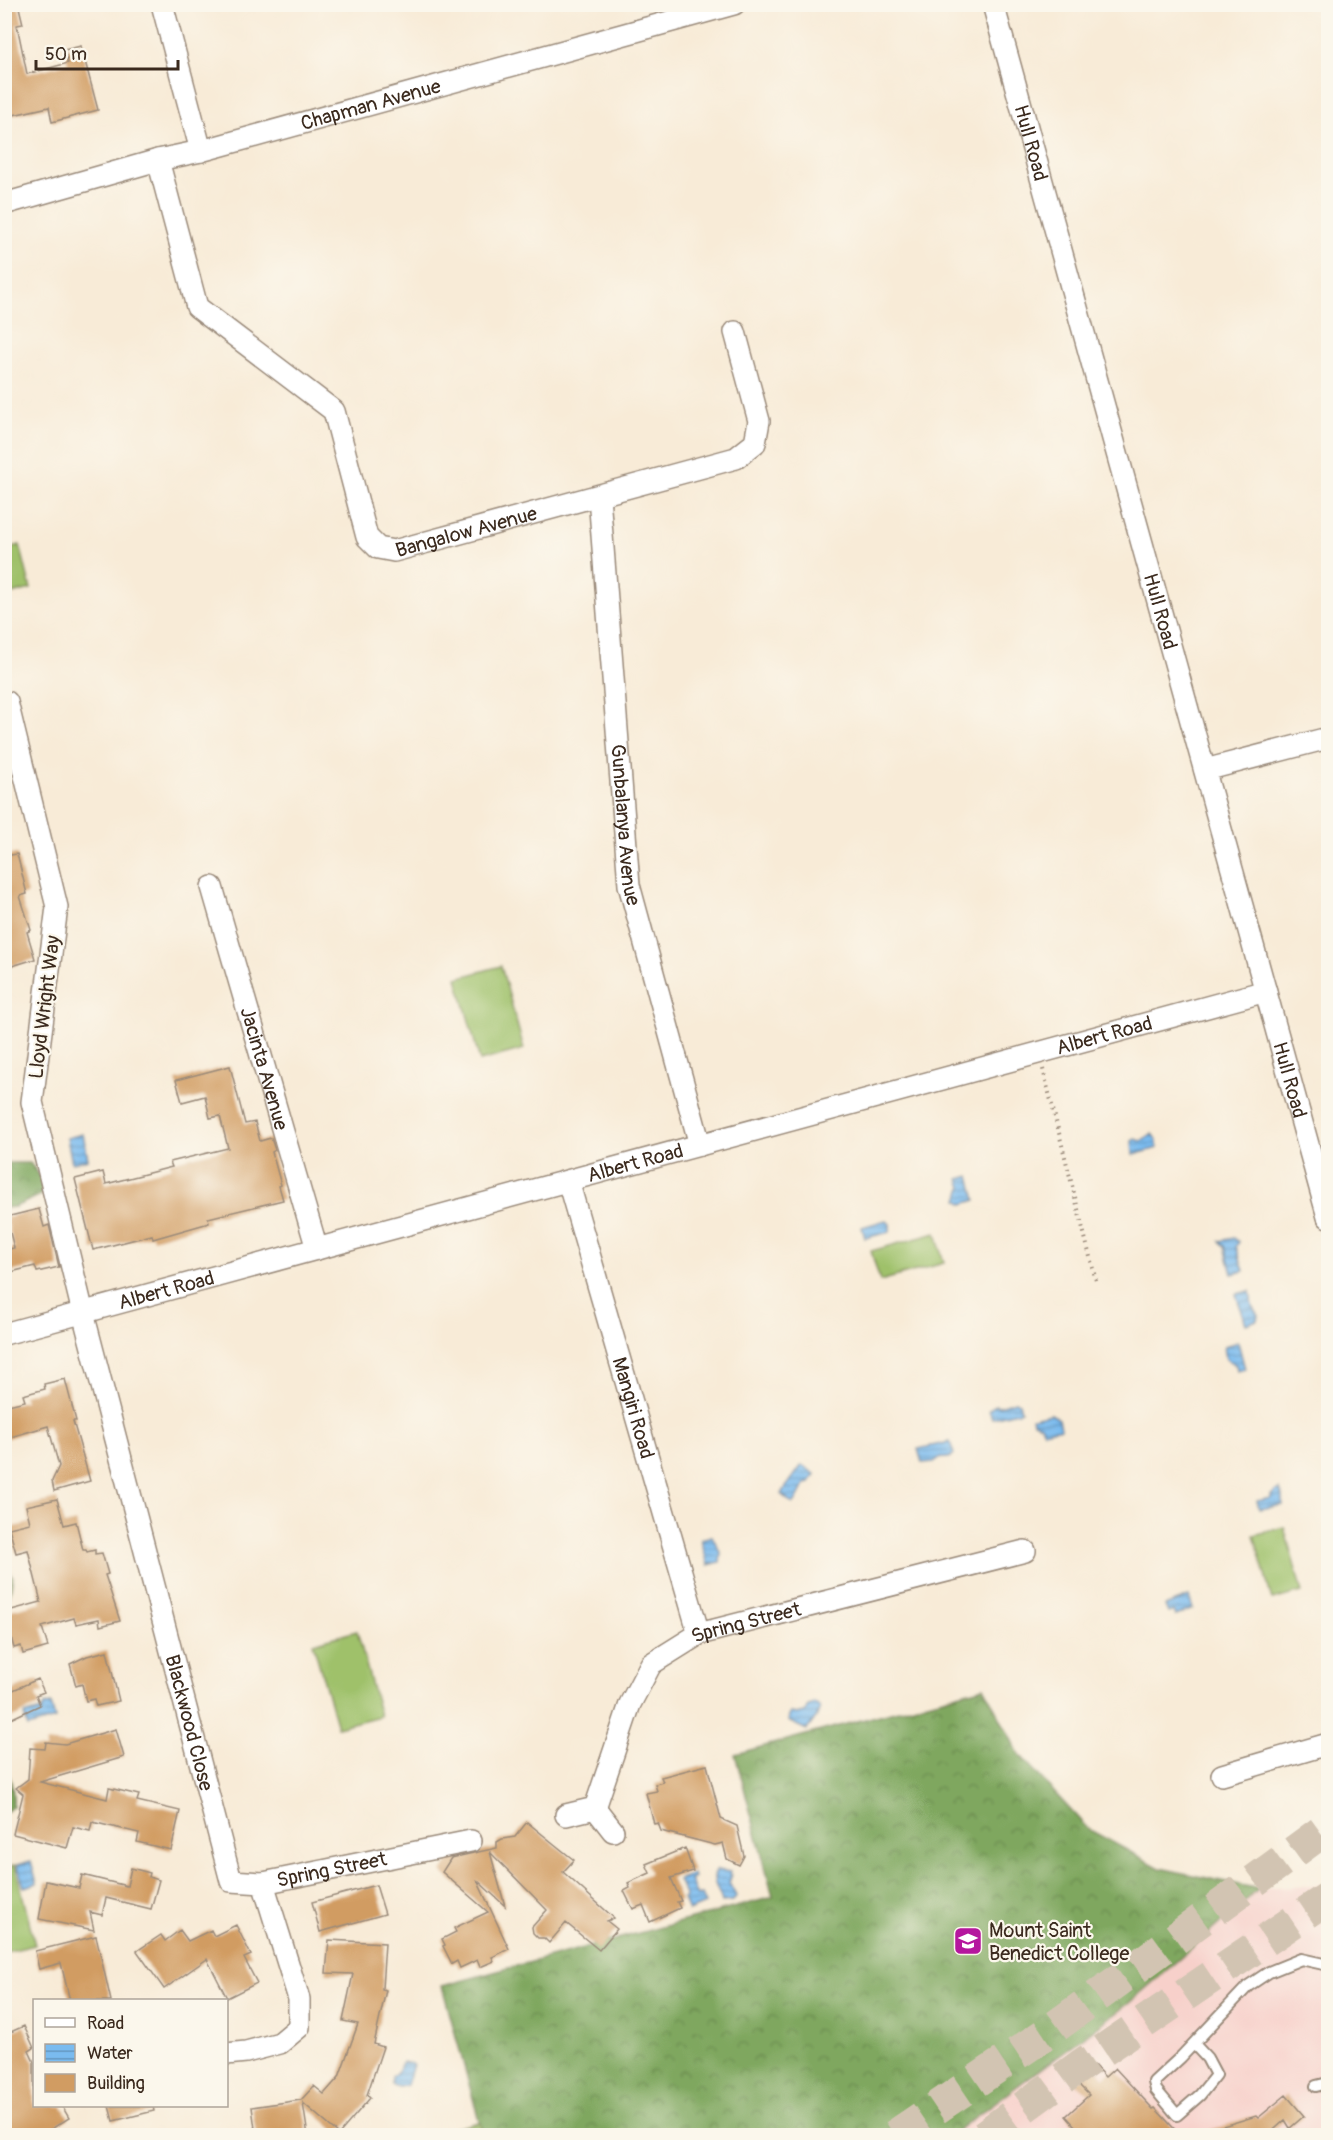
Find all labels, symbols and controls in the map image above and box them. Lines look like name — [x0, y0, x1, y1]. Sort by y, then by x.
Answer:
scale bar — [36, 33, 178, 71]
text: 50 m — [45, 43, 87, 66]
street label: Chapman Avenue — [298, 73, 444, 136]
street label: Hull Road — [1008, 102, 1053, 184]
street label: Bangalow Avenue — [393, 501, 540, 563]
street label: Hull Road — [1138, 570, 1183, 652]
street label: Gunbalanya Avenue — [605, 743, 646, 909]
street label: Lloyd Wright Way — [23, 934, 66, 1080]
street label: Jacinta Avenue — [235, 1004, 294, 1133]
street label: Albert Road — [1053, 1011, 1155, 1060]
street label: Hull Road — [1267, 1039, 1312, 1121]
street label: Albert Road — [584, 1138, 686, 1188]
street label: Albert Road — [115, 1265, 217, 1315]
street label: Mangiri Road — [607, 1354, 660, 1462]
street label: Spring Street — [687, 1596, 804, 1649]
street label: Blackwood Close — [160, 1652, 219, 1794]
street label: Spring Street — [275, 1846, 390, 1893]
place label: Mount Saint Benedict College — [989, 1918, 1129, 1966]
school or university icon: Mount Saint Benedict College — [952, 1925, 984, 1957]
legend — [33, 1999, 228, 2107]
text: Road — [87, 2012, 124, 2035]
text: Water — [87, 2042, 133, 2065]
text: Building — [87, 2072, 145, 2095]

